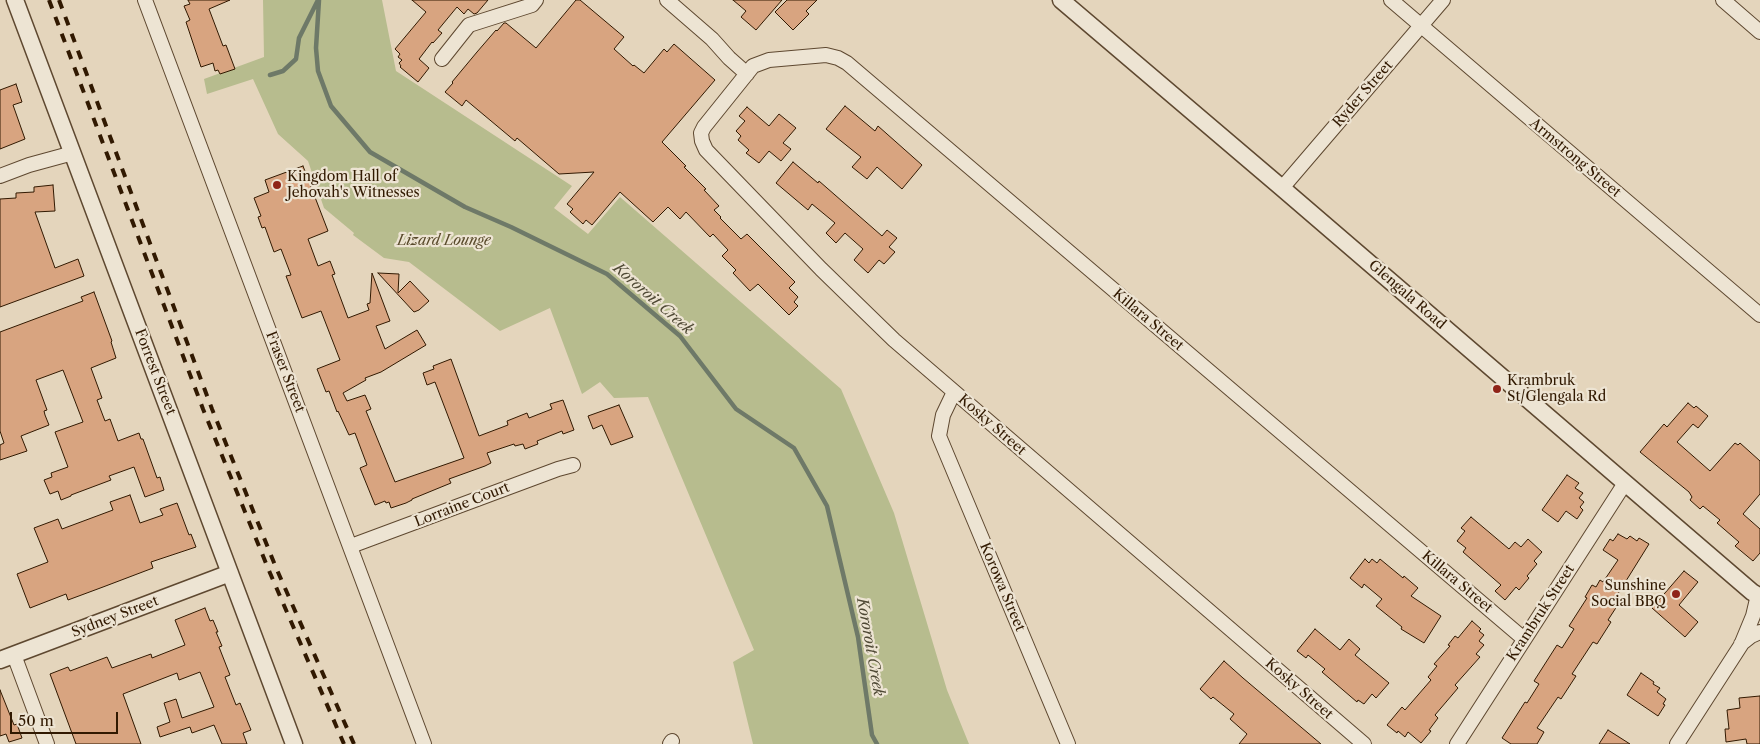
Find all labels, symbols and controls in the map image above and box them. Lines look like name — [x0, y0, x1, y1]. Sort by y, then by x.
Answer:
street label: Ryder Street — [1329, 57, 1397, 131]
street label: Armstrong Street — [1526, 115, 1624, 201]
place label: Kingdom Hall of Jehovah's Witnesses — [287, 169, 420, 202]
marker: Kingdom Hall of Jehovah's Witnesses — [271, 179, 283, 191]
park label: Lizard Lounge — [397, 233, 491, 249]
street label: Glengala Road — [1365, 257, 1449, 333]
water label: Kororoit Creek — [609, 259, 697, 339]
street label: Killara Street — [1109, 285, 1187, 355]
street label: Forrest Street — [131, 327, 179, 417]
street label: Fraser Street — [262, 329, 308, 415]
place label: Krambruk St/Glengala Rd — [1507, 373, 1606, 406]
marker: Krambruk St/Glengala Rd — [1491, 383, 1503, 395]
street label: Kosky Street — [955, 391, 1029, 459]
street label: Lorraine Court — [412, 479, 512, 531]
street label: Korowa Street — [976, 540, 1028, 634]
street label: Killara Street — [1418, 547, 1496, 617]
street label: Krambruk Street — [1504, 562, 1578, 664]
place label: Sunshine Social BBQ — [1591, 578, 1666, 610]
marker: Sunshine Social BBQ — [1670, 588, 1682, 600]
street label: Sydney Street — [69, 593, 161, 641]
water label: Kororoit Creek — [852, 596, 888, 698]
street label: Kosky Street — [1262, 655, 1336, 723]
scale bar — [12, 702, 120, 734]
text: 50 m — [18, 711, 54, 730]

